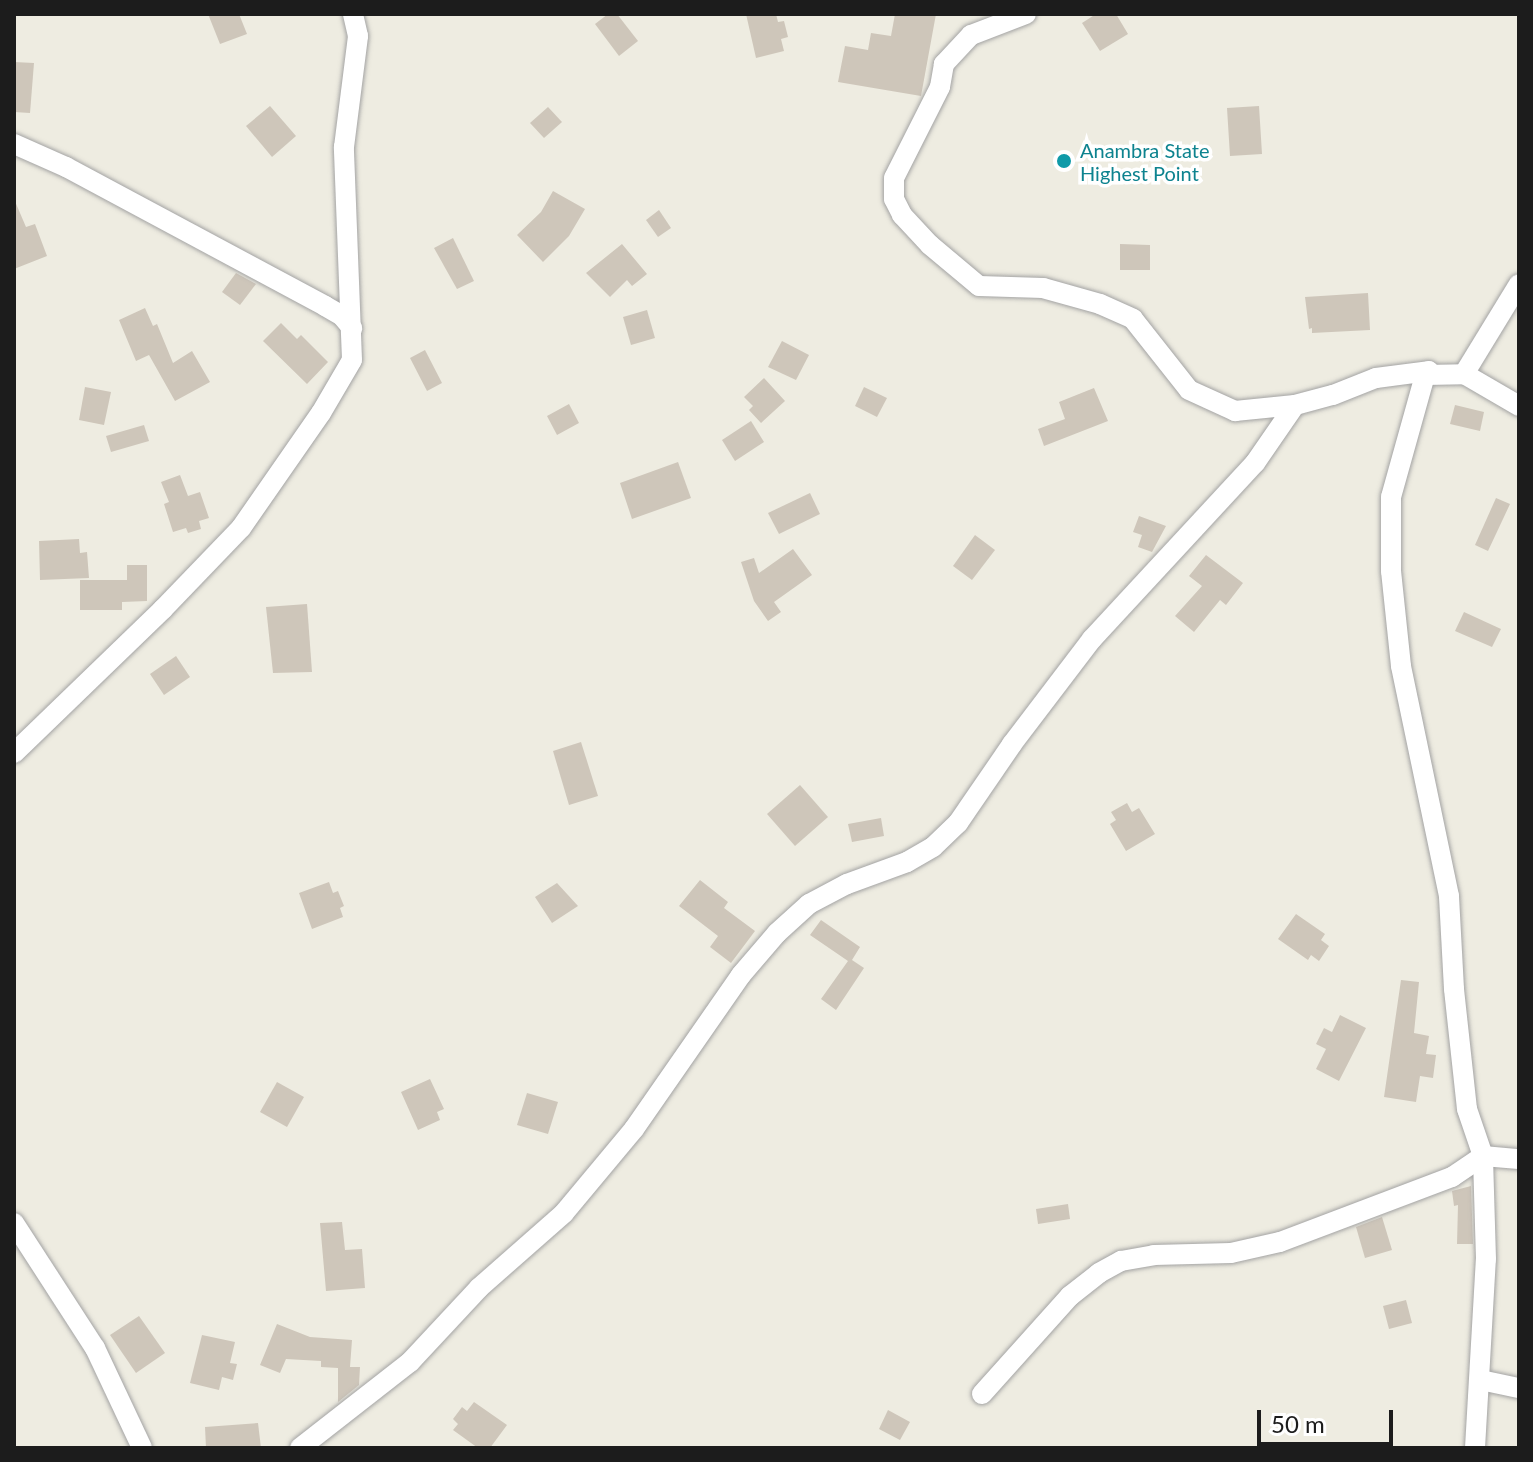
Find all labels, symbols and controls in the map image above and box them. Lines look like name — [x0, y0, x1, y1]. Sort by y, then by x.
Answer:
place label: Anambra State Highest Point — [1080, 138, 1209, 185]
marker: Anambra State Highest Point — [1055, 152, 1073, 170]
scale bar — [1261, 1394, 1397, 1444]
text: 50 m — [1271, 1409, 1325, 1438]

